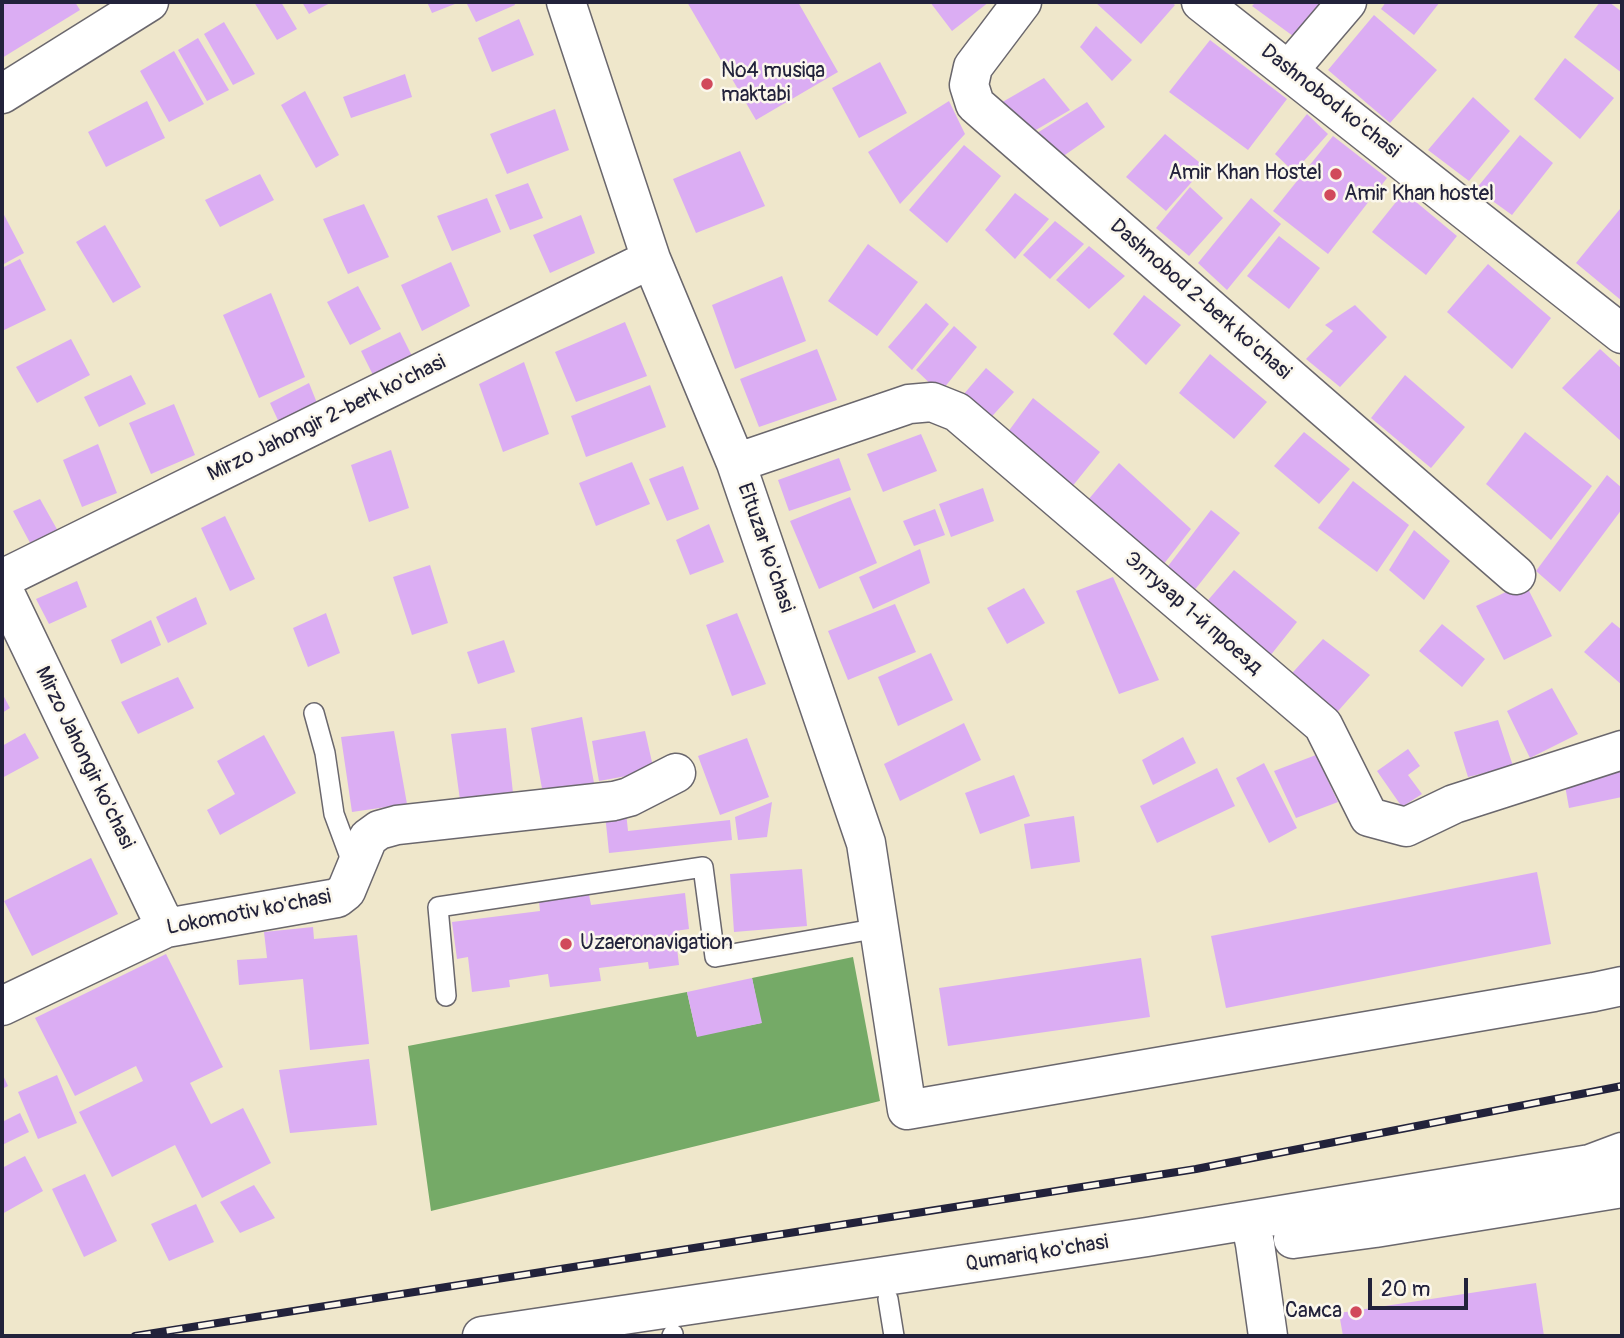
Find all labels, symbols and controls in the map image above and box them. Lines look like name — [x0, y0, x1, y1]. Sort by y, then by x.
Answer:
street label: Dashnobod ko'chasi — [1255, 40, 1405, 164]
place label: №4 musiqa maktabi — [721, 59, 825, 109]
marker: №4 musiqa maktabi — [699, 76, 715, 92]
place label: Amir Khan Hostel — [1168, 161, 1322, 187]
marker: Amir Khan Hostel — [1328, 166, 1344, 182]
place label: Amir Khan hostel — [1344, 182, 1494, 208]
marker: Amir Khan hostel — [1322, 187, 1338, 203]
street label: Dashnobod 2-berk ko'chasi — [1104, 214, 1296, 386]
street label: Mirzo Jahongir 2-berk ko'chasi — [204, 350, 450, 488]
street label: Eltuzar ko'chasi — [731, 480, 799, 616]
street label: Элтузар 1-й проезд — [1119, 547, 1267, 681]
street label: Mirzo Jahongir ko'chasi — [29, 663, 139, 853]
street label: Lokomotiv ko'chasi — [165, 885, 333, 941]
place label: Uzaeronavigation — [580, 931, 733, 957]
marker: Uzaeronavigation — [558, 936, 574, 952]
street label: Qumariq ko'chasi — [964, 1230, 1110, 1278]
scale bar — [1372, 1264, 1472, 1308]
text: 20 m — [1381, 1276, 1430, 1303]
place label: Самса — [1285, 1299, 1342, 1325]
marker: Самса — [1348, 1304, 1364, 1320]

